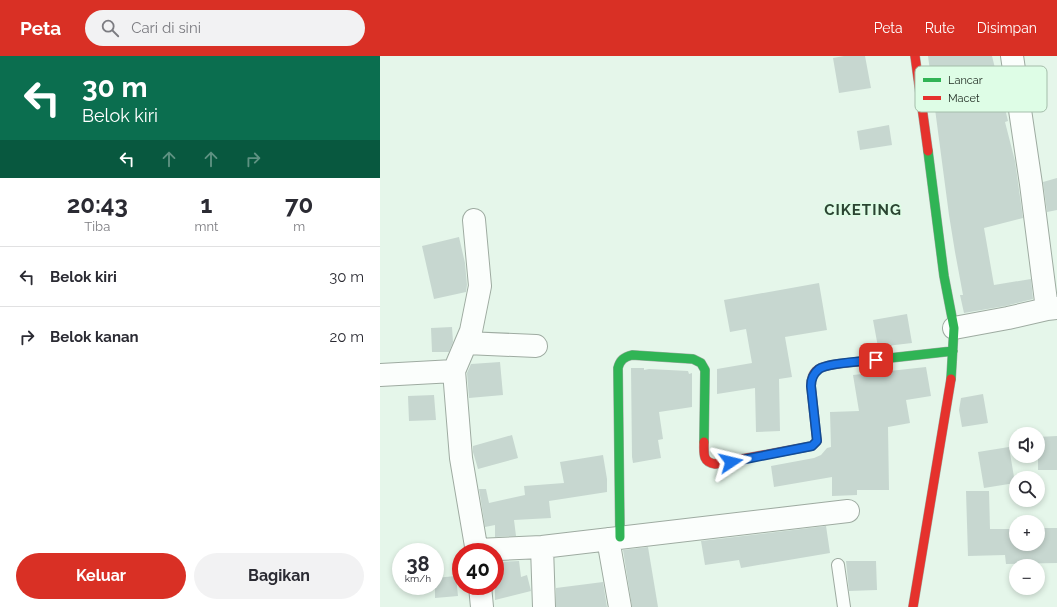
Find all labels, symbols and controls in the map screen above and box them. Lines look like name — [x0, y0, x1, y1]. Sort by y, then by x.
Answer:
search box — [85, 10, 365, 46]
text: Peta — [20, 17, 61, 39]
icon: search — [99, 17, 121, 39]
text: Cari di sini — [131, 19, 201, 37]
text: Peta — [874, 20, 903, 36]
text: Rute — [925, 20, 955, 36]
text: Disimpan — [977, 20, 1037, 36]
legend — [915, 66, 1047, 112]
text: 30 m — [82, 71, 148, 104]
icon: left — [16, 72, 68, 124]
text: Lancar — [948, 74, 983, 87]
text: Macet — [948, 92, 980, 105]
text: Belok kiri — [82, 105, 158, 126]
icon: left — [116, 148, 138, 170]
icon: ahead — [158, 148, 180, 170]
icon: ahead — [200, 148, 222, 170]
icon: right — [242, 148, 264, 170]
text: 20:43 — [67, 190, 128, 219]
text: 1 — [201, 190, 212, 219]
text: 70 — [285, 190, 313, 219]
district label: CIKETING — [824, 201, 902, 219]
text: Tiba — [84, 219, 110, 234]
text: mnt — [195, 219, 218, 234]
text: m — [293, 219, 305, 234]
icon: left — [16, 266, 38, 288]
text: Belok kiri — [50, 268, 117, 286]
text: 30 m — [329, 268, 364, 286]
icon: right — [16, 326, 38, 348]
text: Belok kanan — [50, 328, 139, 346]
text: 20 m — [329, 328, 364, 346]
pin — [859, 343, 893, 377]
icon: arrive — [865, 349, 887, 371]
map controls — [1009, 427, 1045, 595]
button: sound — [1009, 427, 1045, 463]
position arrow — [710, 441, 752, 483]
button: search — [1009, 471, 1045, 507]
button: + — [1009, 515, 1045, 551]
speed limit sign: 40 — [452, 543, 504, 595]
text: 38 — [406, 552, 430, 576]
button: Keluar — [16, 553, 186, 599]
button: Bagikan — [194, 553, 364, 599]
button: − — [1009, 559, 1045, 595]
text: km/h — [405, 573, 431, 584]

